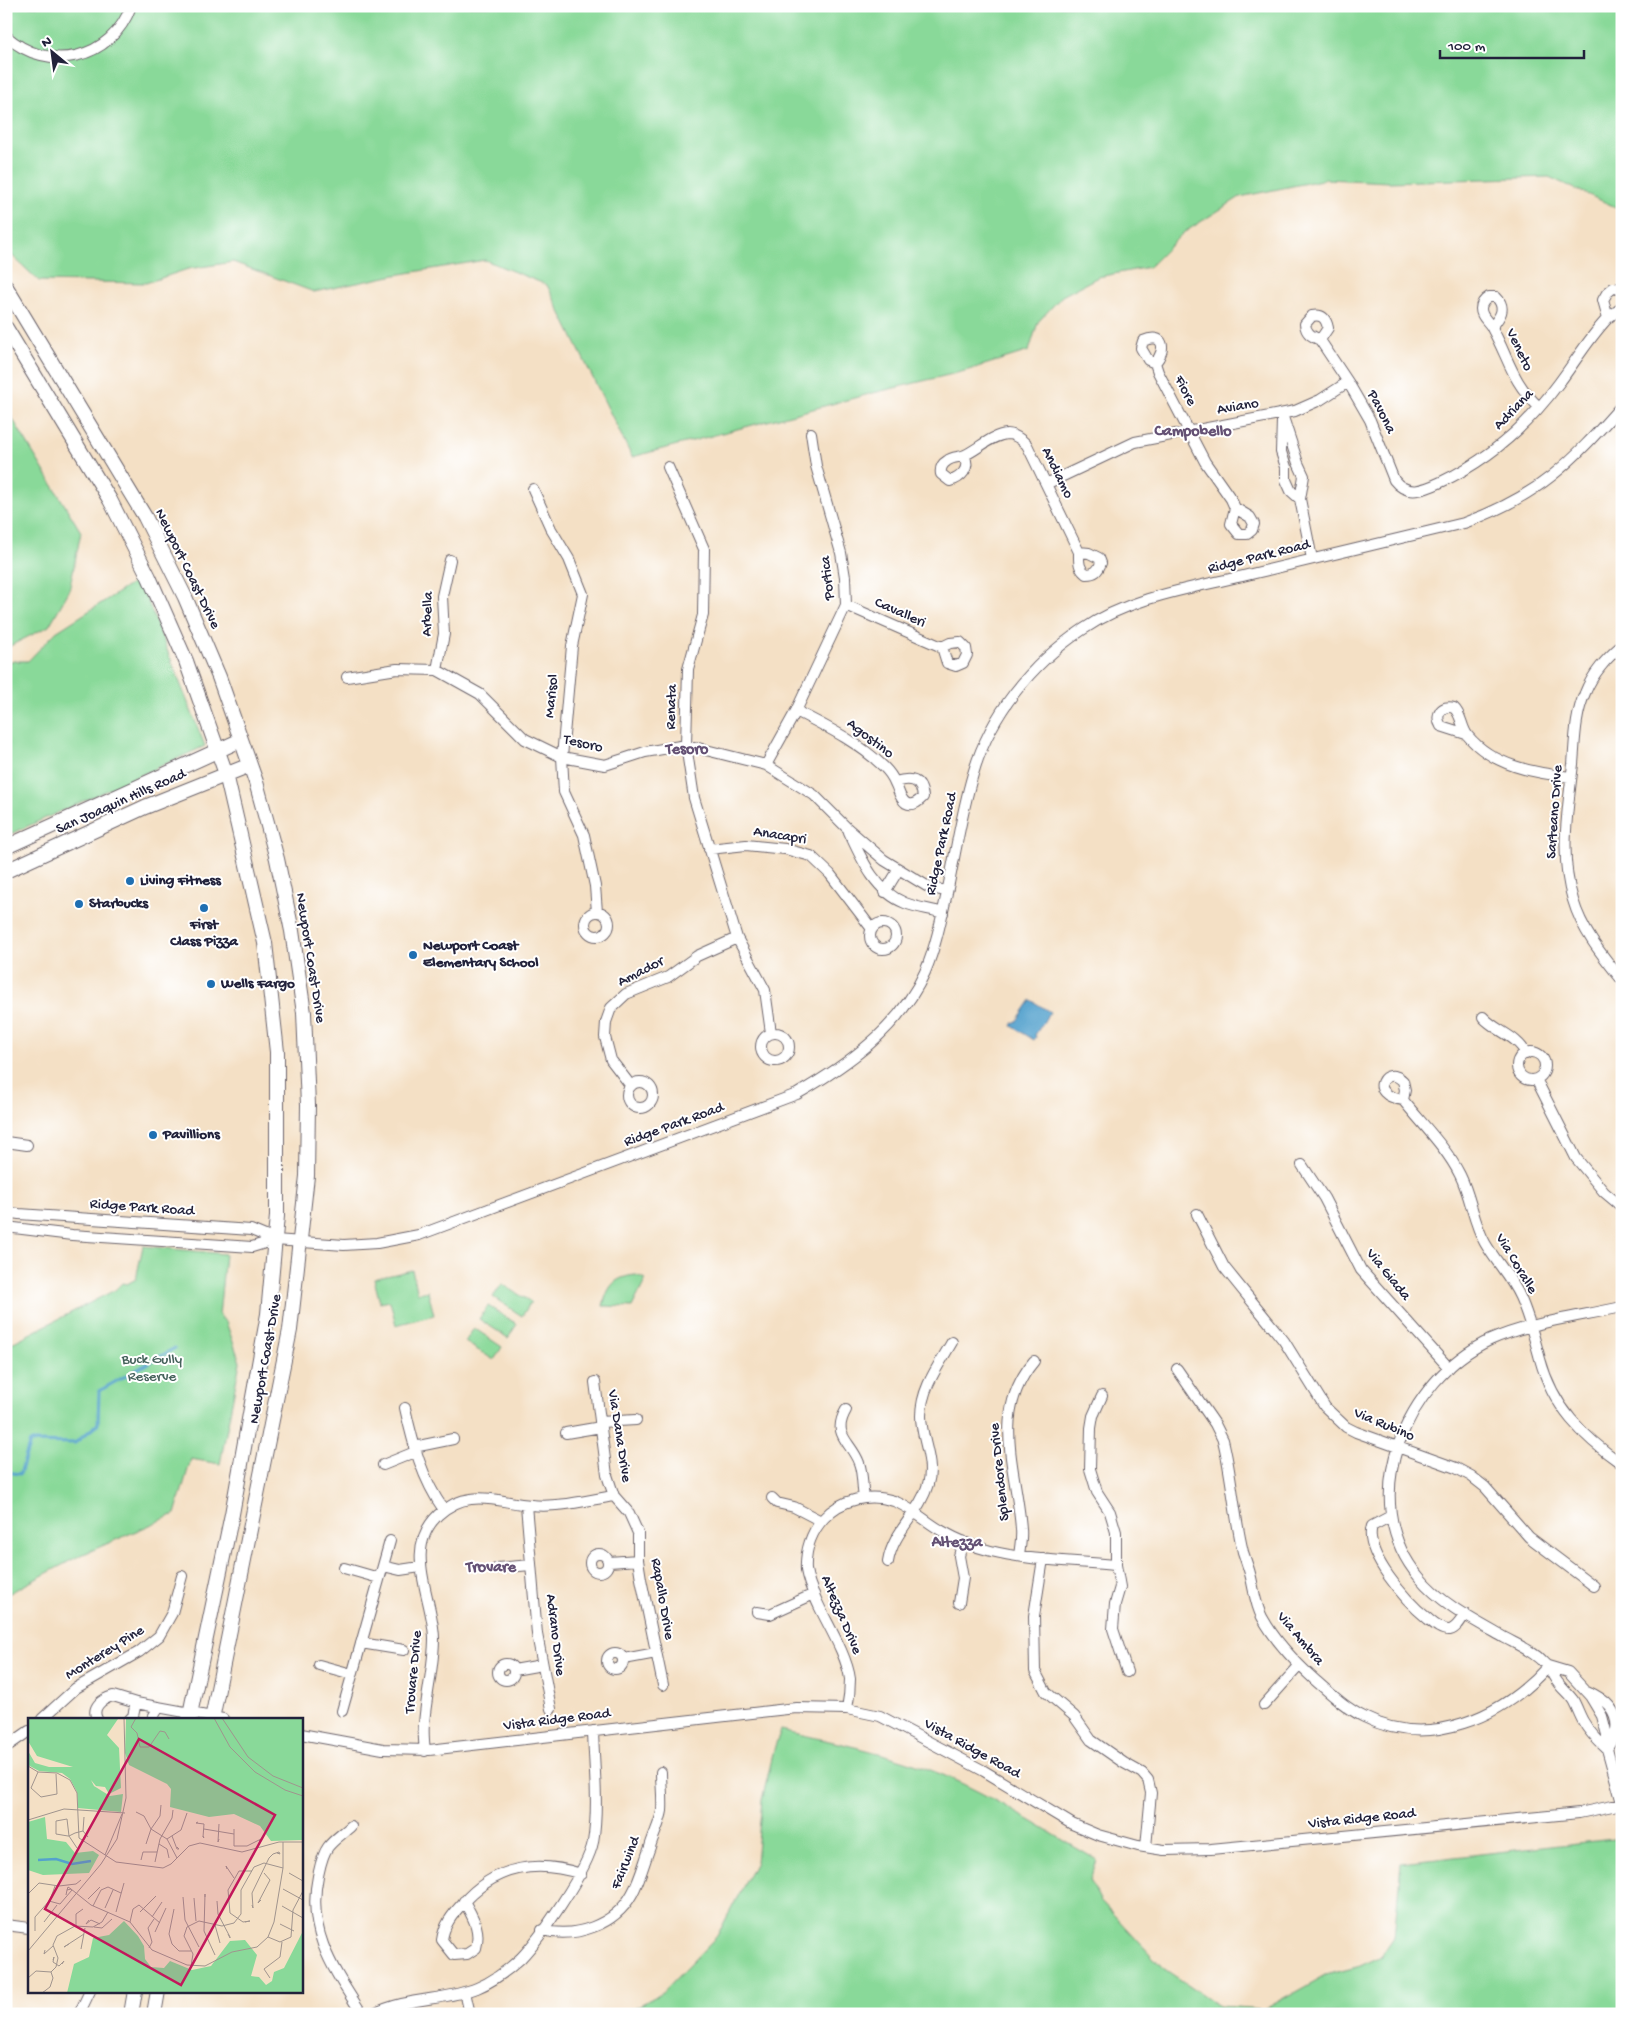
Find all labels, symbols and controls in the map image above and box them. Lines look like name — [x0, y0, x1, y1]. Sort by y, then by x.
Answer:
north arrow — [28, 28, 78, 78]
scale bar — [1440, 28, 1584, 60]
text: N — [39, 33, 55, 52]
text: 100 m — [1447, 38, 1486, 56]
street label: Veneto — [1501, 325, 1537, 374]
street label: Fiore — [1169, 372, 1200, 409]
street label: Adriana — [1490, 385, 1538, 434]
street label: Pavona — [1362, 386, 1400, 437]
street label: Aviano — [1216, 394, 1260, 420]
district label: Campobello — [1153, 423, 1232, 442]
street label: Andiamo — [1037, 444, 1077, 502]
street label: Newport Coast Drive — [150, 506, 224, 632]
street label: Ridge Park Road — [1206, 535, 1313, 578]
street label: Portica — [817, 554, 839, 602]
street label: Arbella — [418, 591, 438, 637]
street label: Cavalleri — [872, 594, 928, 632]
street label: Marisol — [541, 673, 563, 719]
street label: Renata — [662, 683, 682, 730]
street label: Agostino — [843, 715, 897, 763]
street label: Tesoro — [561, 731, 605, 757]
district label: Tesoro — [664, 741, 709, 760]
street label: Sarteano Drive — [1543, 764, 1567, 859]
street label: San Joaquin Hills Road — [53, 765, 190, 839]
street label: Ridge Park Road — [922, 790, 962, 897]
street label: Anacapri — [752, 823, 808, 849]
place label: Living Fitness — [140, 872, 222, 890]
marker: Living Fitness — [124, 875, 136, 887]
street label: Newport Coast Drive — [291, 892, 329, 1025]
place label: Starbucks — [89, 895, 149, 913]
marker: Starbucks — [73, 898, 85, 910]
marker: First Class Pizza — [198, 902, 210, 914]
place label: First Class Pizza — [169, 916, 238, 951]
place label: Newport Coast Elementary School — [423, 937, 539, 972]
marker: Newport Coast Elementary School — [407, 949, 419, 961]
street label: Amador — [615, 952, 669, 991]
place label: Wells Fargo — [220, 975, 295, 993]
marker: Wells Fargo — [205, 978, 217, 990]
street label: Ridge Park Road — [622, 1098, 727, 1151]
place label: Pavillions — [162, 1126, 221, 1144]
marker: Pavillions — [147, 1129, 159, 1141]
street label: Ridge Park Road — [89, 1195, 196, 1221]
street label: Via Coralle — [1490, 1230, 1541, 1298]
street label: Via Giada — [1361, 1245, 1415, 1305]
street label: Newport Coast Drive — [246, 1292, 286, 1425]
park label: Buck Gully Reserve — [121, 1351, 183, 1386]
street label: Via Dana Drive — [603, 1388, 635, 1484]
street label: Via Rubino — [1350, 1404, 1417, 1446]
street label: Splendore Drive — [986, 1422, 1014, 1522]
district label: Altezza — [931, 1534, 983, 1553]
street label: Rapallo Drive — [646, 1557, 678, 1641]
district label: Trovare — [464, 1559, 517, 1578]
street label: Altezza Drive — [816, 1573, 866, 1657]
street label: Adrano Drive — [541, 1593, 569, 1677]
street label: Via Ambra — [1272, 1608, 1328, 1670]
street label: Monterey Pine — [62, 1622, 148, 1684]
street label: Trovare Drive — [401, 1630, 427, 1715]
street label: Vista Ridge Road — [502, 1704, 613, 1736]
street label: Vista Ridge Road — [920, 1715, 1024, 1784]
inset map — [28, 1718, 302, 1992]
street label: Vista Ridge Road — [1307, 1804, 1418, 1834]
street label: Fairwind — [607, 1833, 645, 1893]

